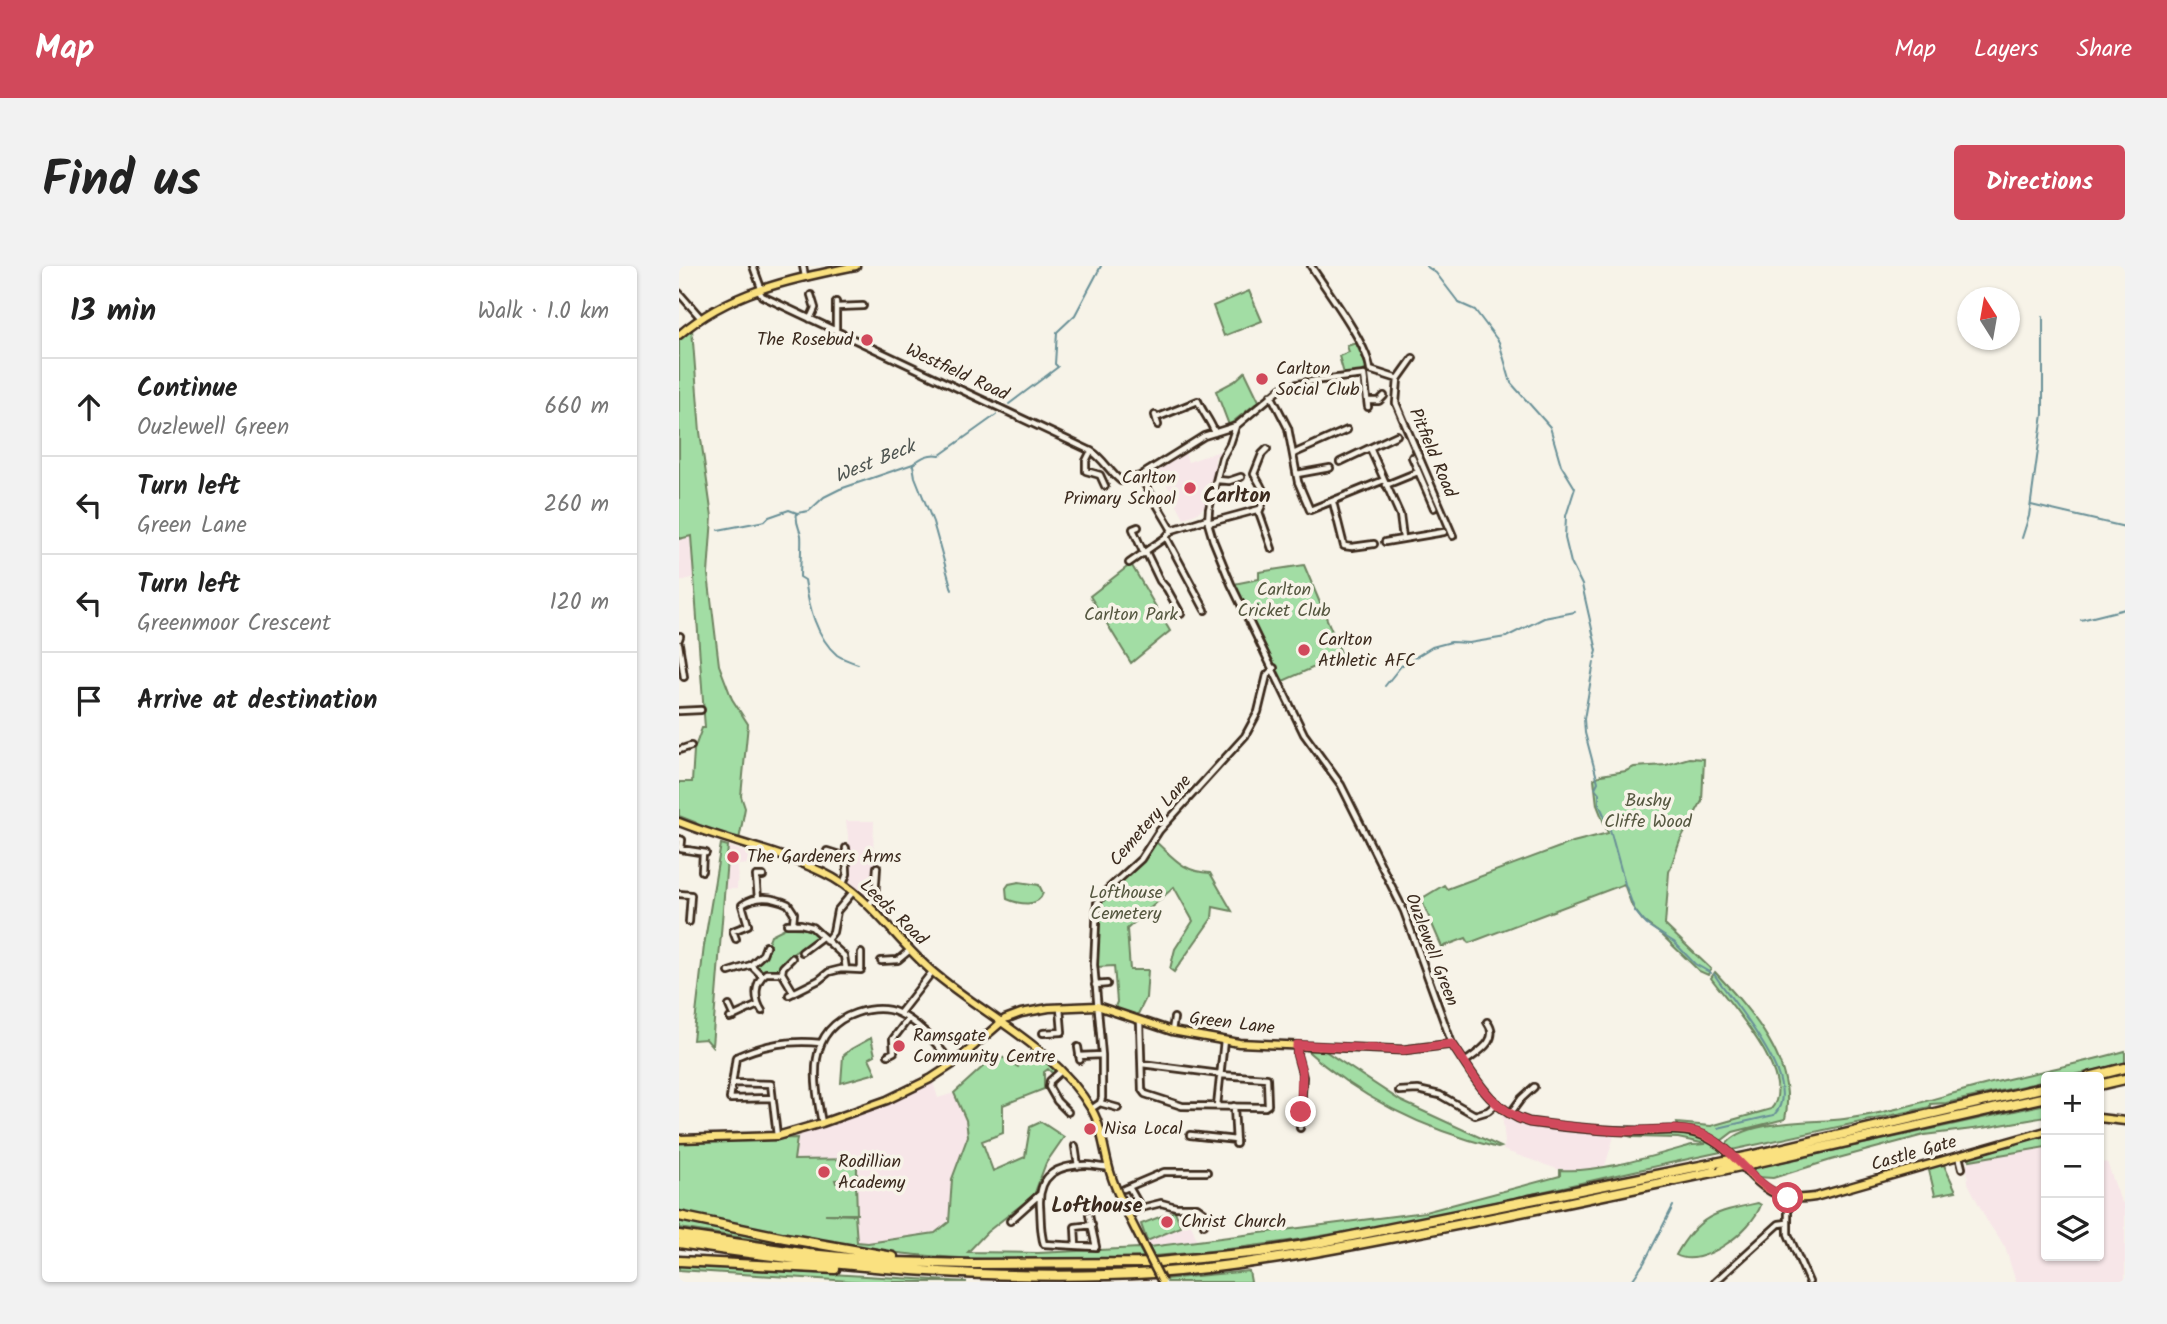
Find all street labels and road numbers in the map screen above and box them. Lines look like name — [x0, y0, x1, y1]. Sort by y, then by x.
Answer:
street label: Westfield Road — [901, 336, 1014, 410]
street label: Pitfield Road — [1400, 403, 1464, 503]
street label: Cemetery Lane — [1103, 768, 1199, 874]
street label: Leeds Road — [852, 873, 935, 954]
street label: Ouzlewell Green — [1396, 889, 1466, 1011]
street label: Green Lane — [1188, 1004, 1276, 1044]
street label: Castle Gate — [1868, 1128, 1960, 1180]

